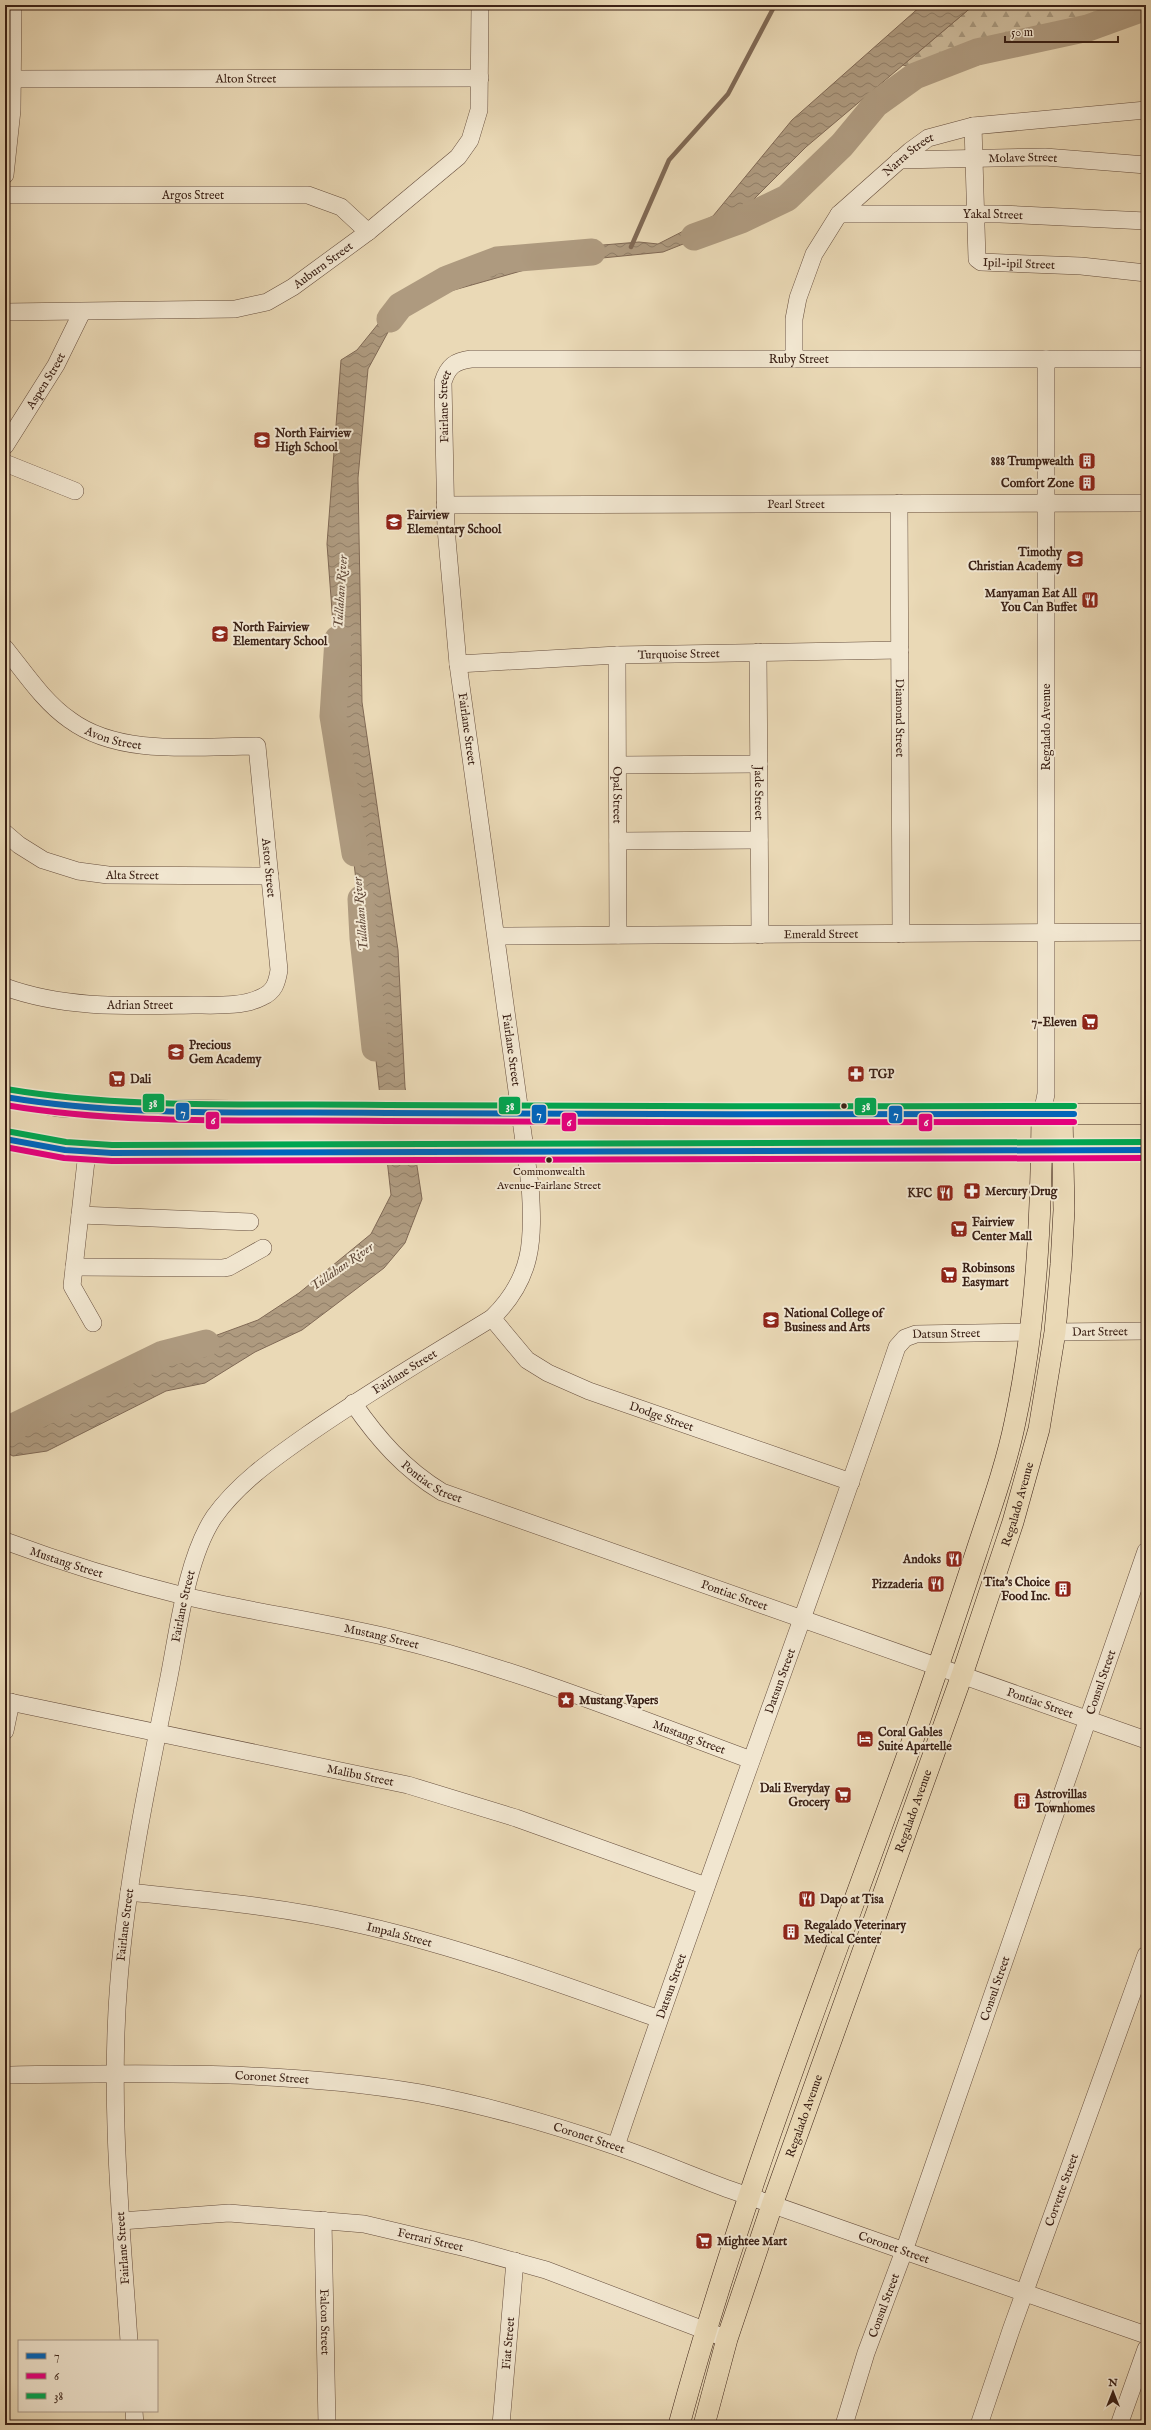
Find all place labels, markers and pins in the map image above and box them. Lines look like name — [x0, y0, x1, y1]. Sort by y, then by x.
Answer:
place label: North Fairview High School — [274, 426, 352, 456]
school or university icon: North Fairview High School — [252, 430, 272, 450]
building icon: 888 Trumpwealth — [1077, 451, 1097, 471]
place label: 888 Trumpwealth — [991, 454, 1075, 470]
building icon: Comfort Zone — [1077, 473, 1097, 493]
place label: Comfort Zone — [1001, 476, 1074, 491]
place label: Fairview Elementary School — [407, 508, 502, 538]
school or university icon: Fairview Elementary School — [384, 512, 404, 532]
place label: Timothy Christian Academy — [968, 545, 1063, 575]
school or university icon: Timothy Christian Academy — [1065, 549, 1085, 569]
place label: Manyaman Eat All You Can Buffet — [985, 586, 1078, 615]
restaurant icon: Manyaman Eat All You Can Buffet — [1080, 590, 1100, 610]
place label: North Fairview Elementary School — [232, 620, 328, 650]
school or university icon: North Fairview Elementary School — [210, 624, 230, 644]
supermarket icon: 7-Eleven — [1080, 1012, 1100, 1032]
place label: 7-Eleven — [1032, 1015, 1078, 1030]
place label: Precious Gem Academy — [189, 1038, 262, 1068]
school or university icon: Precious Gem Academy — [166, 1042, 186, 1062]
pharmacy icon: TGP — [846, 1064, 866, 1084]
place label: TGP — [868, 1067, 894, 1082]
supermarket icon: Dali — [107, 1069, 127, 1089]
place label: Dali — [130, 1072, 152, 1087]
unlabelled marker — [839, 1101, 849, 1111]
marker: Commonwealth Avenue–Fairlane Street — [544, 1155, 554, 1165]
place label: Commonwealth Avenue–Fairlane Street — [496, 1165, 601, 1193]
pharmacy icon: Mercury Drug — [962, 1181, 982, 1201]
restaurant icon: KFC — [935, 1183, 955, 1203]
place label: Mercury Drug — [985, 1184, 1058, 1200]
place label: KFC — [907, 1186, 932, 1201]
place label: Fairview Center Mall — [972, 1215, 1033, 1244]
supermarket icon: Fairview Center Mall — [949, 1219, 969, 1239]
place label: Robinsons Easymart — [962, 1261, 1016, 1291]
supermarket icon: Robinsons Easymart — [939, 1265, 959, 1285]
place label: National College of Business and Arts — [783, 1306, 886, 1335]
school or university icon: National College of Business and Arts — [761, 1310, 781, 1330]
restaurant icon: Andoks — [944, 1549, 964, 1569]
place label: Andoks — [902, 1552, 942, 1567]
restaurant icon: Pizzaderia — [926, 1574, 946, 1594]
place label: Tita's Choice Food Inc. — [983, 1575, 1050, 1604]
place label: Pizzaderia — [872, 1577, 924, 1592]
building icon: Tita's Choice Food Inc. — [1053, 1579, 1073, 1599]
place icon: Mustang Vapers — [556, 1690, 576, 1710]
place label: Mustang Vapers — [579, 1693, 659, 1709]
place label: Coral Gables Suite Apartelle — [878, 1725, 952, 1755]
hotel icon: Coral Gables Suite Apartelle — [855, 1729, 875, 1749]
place label: Dali Everyday Grocery — [760, 1781, 831, 1811]
supermarket icon: Dali Everyday Grocery — [833, 1785, 853, 1805]
place label: Astrovillas Townhomes — [1034, 1787, 1096, 1816]
building icon: Astrovillas Townhomes — [1012, 1791, 1032, 1811]
restaurant icon: Dapo at Tisa — [797, 1889, 817, 1909]
place label: Dapo at Tisa — [820, 1892, 885, 1908]
place label: Regalado Veterinary Medical Center — [804, 1918, 907, 1947]
building icon: Regalado Veterinary Medical Center — [781, 1922, 801, 1942]
supermarket icon: Mightee Mart — [694, 2231, 714, 2251]
place label: Mightee Mart — [717, 2234, 788, 2250]

